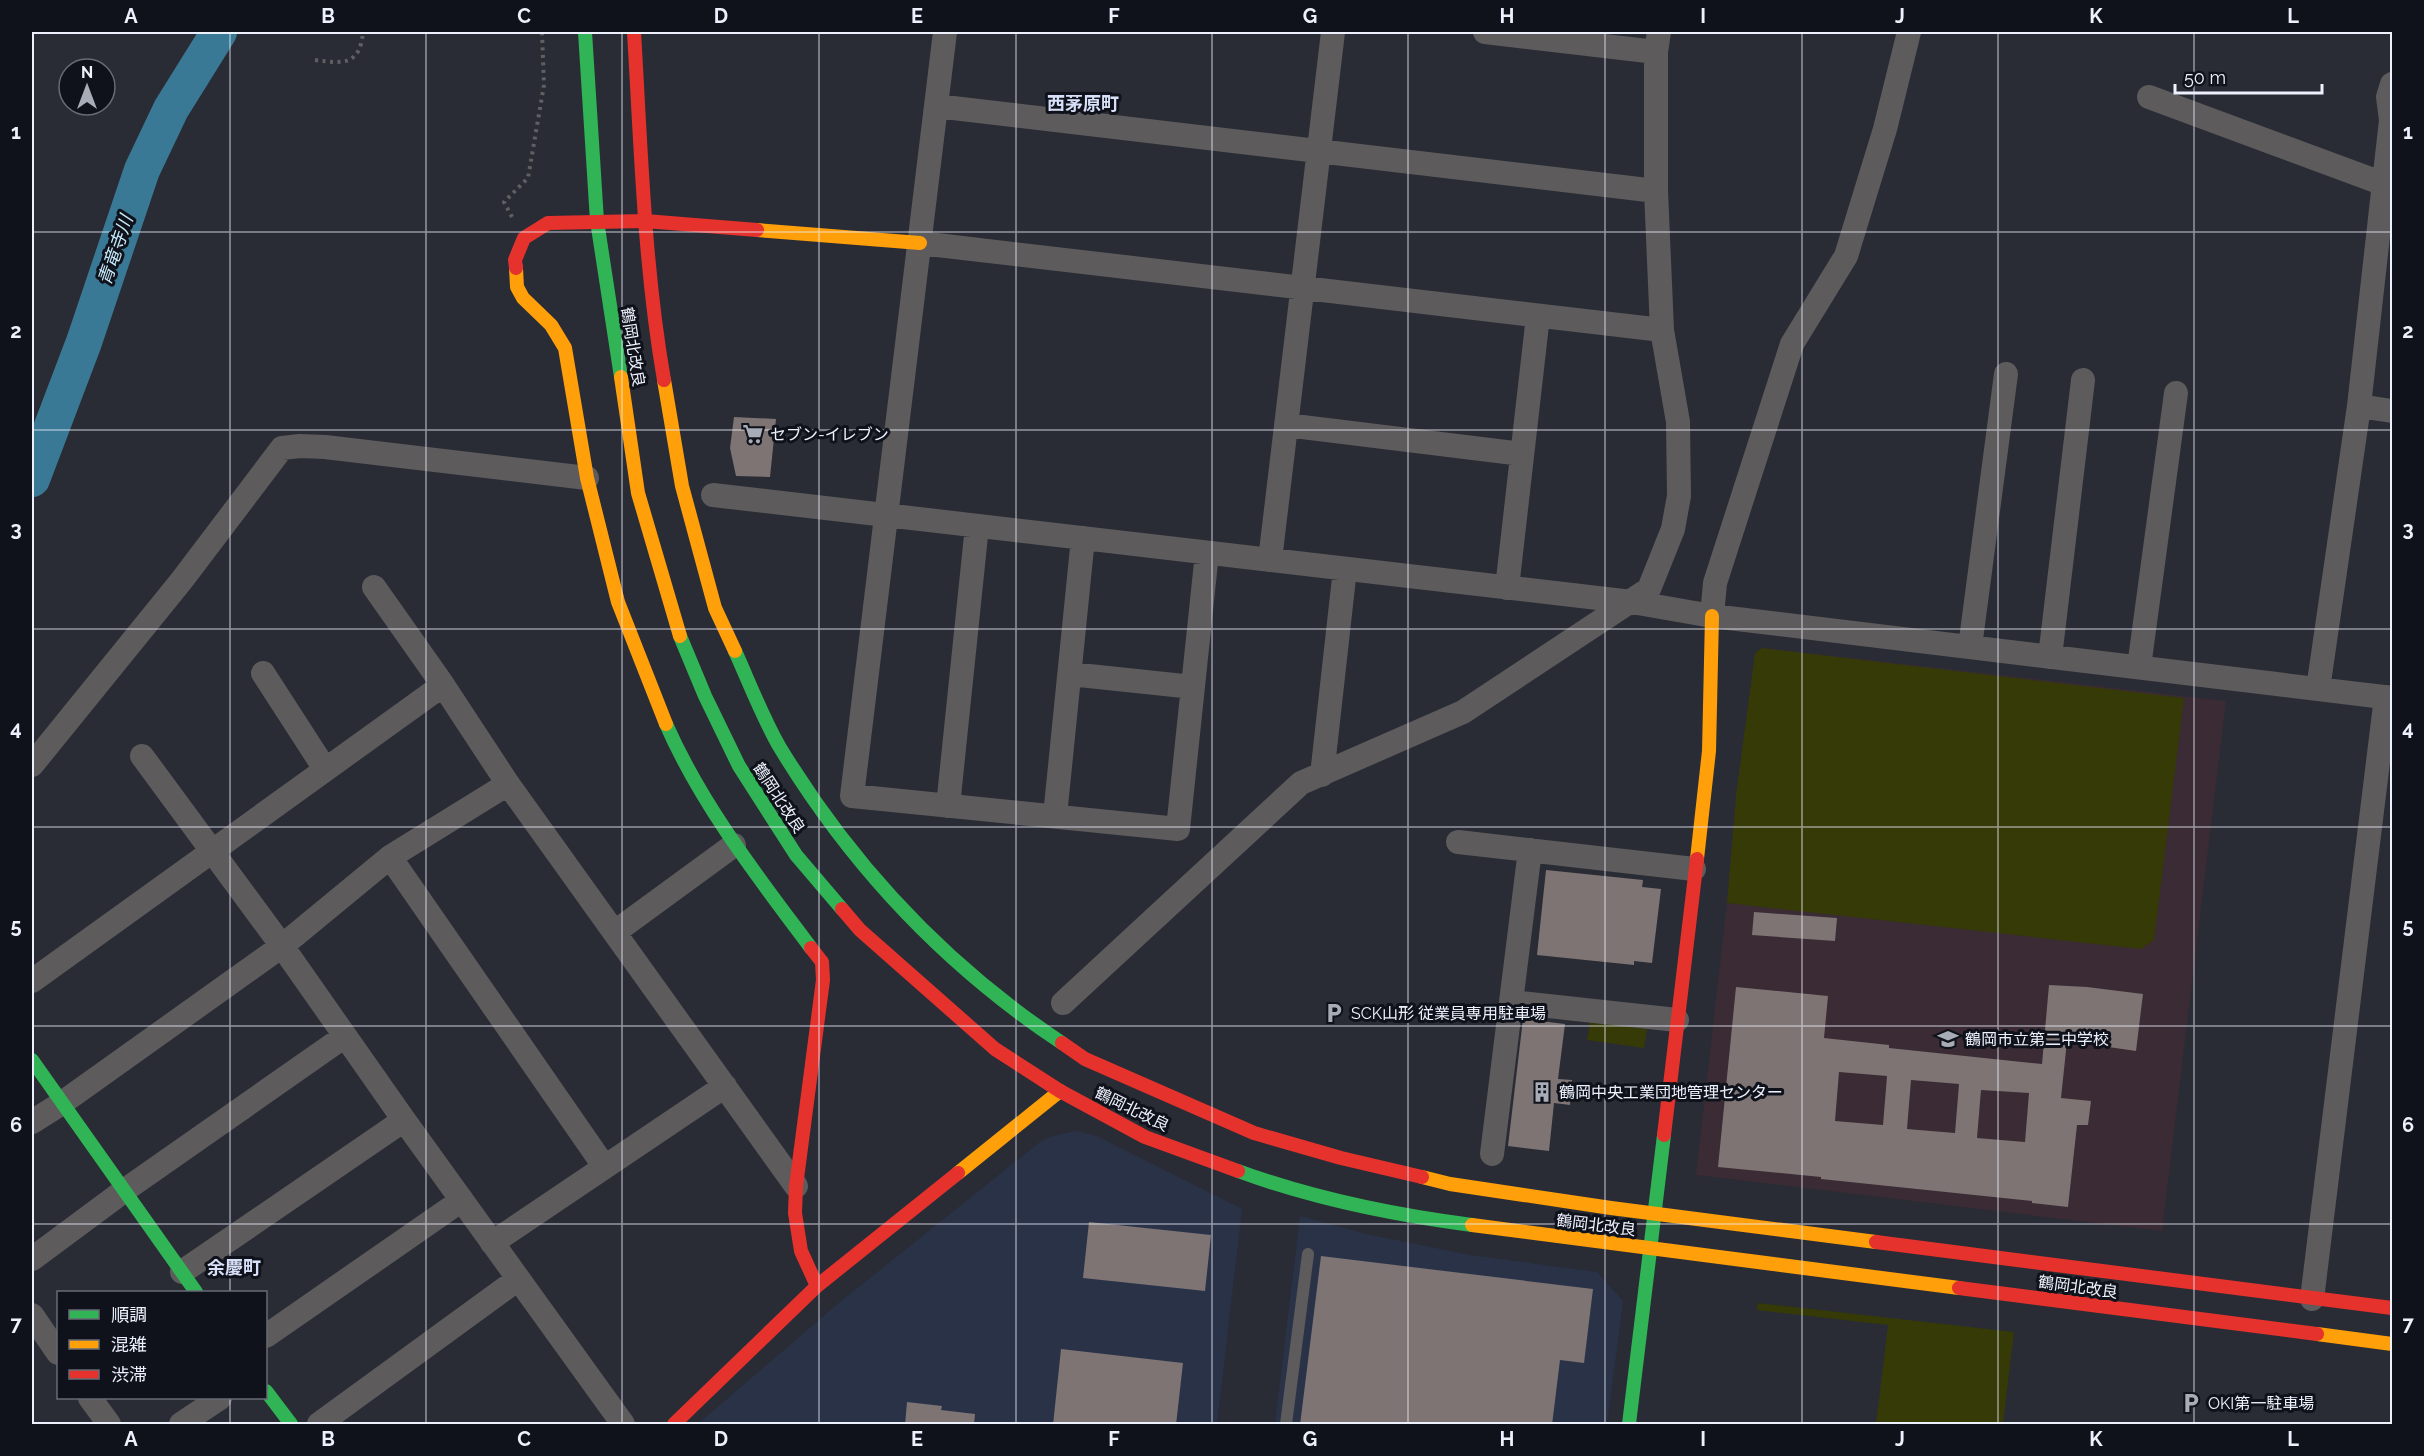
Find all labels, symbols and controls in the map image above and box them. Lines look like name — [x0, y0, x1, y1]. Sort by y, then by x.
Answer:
text: A — [124, 4, 138, 28]
text: B — [321, 4, 335, 28]
text: C — [517, 4, 531, 28]
text: D — [714, 4, 728, 28]
text: E — [911, 4, 923, 28]
text: F — [1108, 4, 1120, 28]
text: G — [1303, 4, 1317, 28]
text: H — [1500, 4, 1514, 28]
text: I — [1700, 4, 1706, 28]
text: J — [1895, 4, 1905, 28]
text: K — [2089, 4, 2103, 28]
text: L — [2287, 4, 2299, 28]
north arrow — [57, 57, 117, 117]
scale bar — [2175, 57, 2322, 95]
text: N — [81, 63, 93, 82]
text: 50 m — [2184, 67, 2226, 88]
district label: 西茅原町 — [1047, 93, 1119, 114]
text: 1 — [11, 120, 21, 144]
text: 1 — [2403, 120, 2413, 144]
water label: 青竜寺川 — [93, 211, 137, 287]
street label: 鶴岡北改良 — [617, 306, 649, 388]
text: 2 — [10, 319, 22, 343]
text: 2 — [2402, 319, 2414, 343]
supermarket icon: セブン-イレブン — [741, 422, 765, 446]
place label: セブン-イレブン — [770, 425, 889, 444]
text: 3 — [10, 517, 22, 541]
text: 3 — [2402, 517, 2414, 541]
text: 4 — [10, 716, 22, 740]
text: 4 — [2402, 716, 2414, 740]
street label: 鶴岡北改良 — [749, 759, 809, 837]
text: 5 — [10, 914, 22, 938]
text: 5 — [2402, 914, 2414, 938]
parking icon: SCK山形 従業員専用駐車場 — [1322, 1001, 1346, 1025]
place label: SCK山形 従業員専用駐車場 — [1351, 1004, 1546, 1023]
school or university icon: 鶴岡市立第二中学校 — [1936, 1027, 1960, 1051]
place label: 鶴岡市立第二中学校 — [1965, 1030, 2109, 1049]
building icon: 鶴岡中央工業団地管理センター — [1530, 1080, 1554, 1104]
street label: 鶴岡北改良 — [1092, 1083, 1172, 1135]
place label: 鶴岡中央工業団地管理センター — [1559, 1083, 1783, 1102]
text: 6 — [10, 1113, 22, 1137]
text: 6 — [2402, 1113, 2414, 1137]
street label: 鶴岡北改良 — [1555, 1211, 1637, 1239]
district label: 余慶町 — [207, 1257, 261, 1278]
street label: 鶴岡北改良 — [2037, 1272, 2119, 1302]
legend — [57, 1291, 267, 1399]
text: 順調 — [111, 1304, 147, 1325]
text: 7 — [10, 1312, 22, 1336]
text: 7 — [2402, 1312, 2414, 1336]
text: 混雑 — [111, 1334, 147, 1355]
text: 渋滞 — [111, 1364, 147, 1385]
parking icon: OKI第一駐車場 — [2179, 1391, 2203, 1415]
place label: OKI第一駐車場 — [2208, 1394, 2314, 1413]
text: A — [124, 1427, 138, 1451]
text: B — [321, 1427, 335, 1451]
text: C — [517, 1427, 531, 1451]
text: D — [714, 1427, 728, 1451]
text: E — [911, 1427, 923, 1451]
text: F — [1108, 1427, 1120, 1451]
text: G — [1303, 1427, 1317, 1451]
text: H — [1500, 1427, 1514, 1451]
text: I — [1700, 1427, 1706, 1451]
text: J — [1895, 1427, 1905, 1451]
text: K — [2089, 1427, 2103, 1451]
text: L — [2287, 1427, 2299, 1451]

